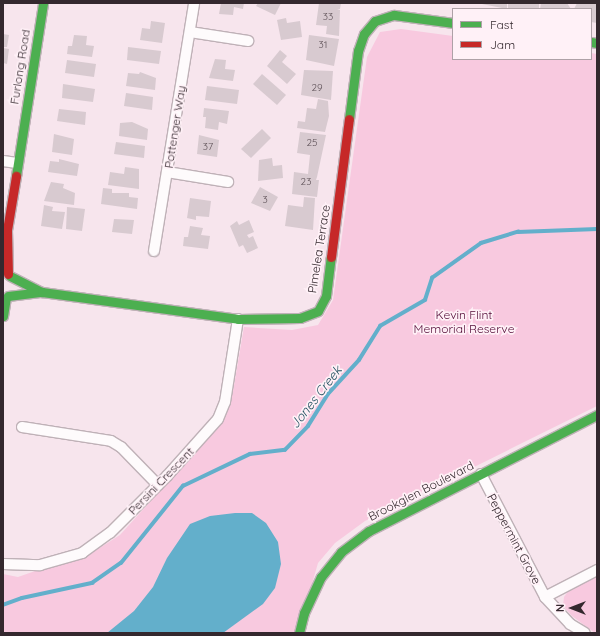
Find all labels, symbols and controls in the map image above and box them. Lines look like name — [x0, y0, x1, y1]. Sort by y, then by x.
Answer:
legend — [452, 8, 592, 60]
house number: 33 — [323, 11, 333, 23]
text: Fast — [490, 17, 514, 32]
street label: Furlong Road — [7, 29, 33, 105]
text: Jam — [490, 37, 515, 52]
house number: 31 — [319, 39, 327, 51]
house number: 29 — [311, 82, 323, 94]
street label: Pottenger Way — [161, 85, 189, 169]
house number: 25 — [307, 137, 317, 149]
house number: 37 — [203, 141, 213, 153]
house number: 23 — [301, 176, 311, 188]
house number: 3 — [262, 194, 268, 206]
street label: Pimelea Terrace — [305, 204, 333, 294]
park label: Kevin Flint Memorial Reserve — [414, 308, 514, 336]
water label: Jones Creek — [287, 363, 345, 431]
street label: Persini Crescent — [125, 444, 197, 518]
street label: Brookglen Boulevard — [366, 458, 476, 524]
street label: Peppermint Grove — [484, 491, 544, 587]
north arrow — [552, 588, 592, 628]
text: N — [553, 604, 567, 612]

